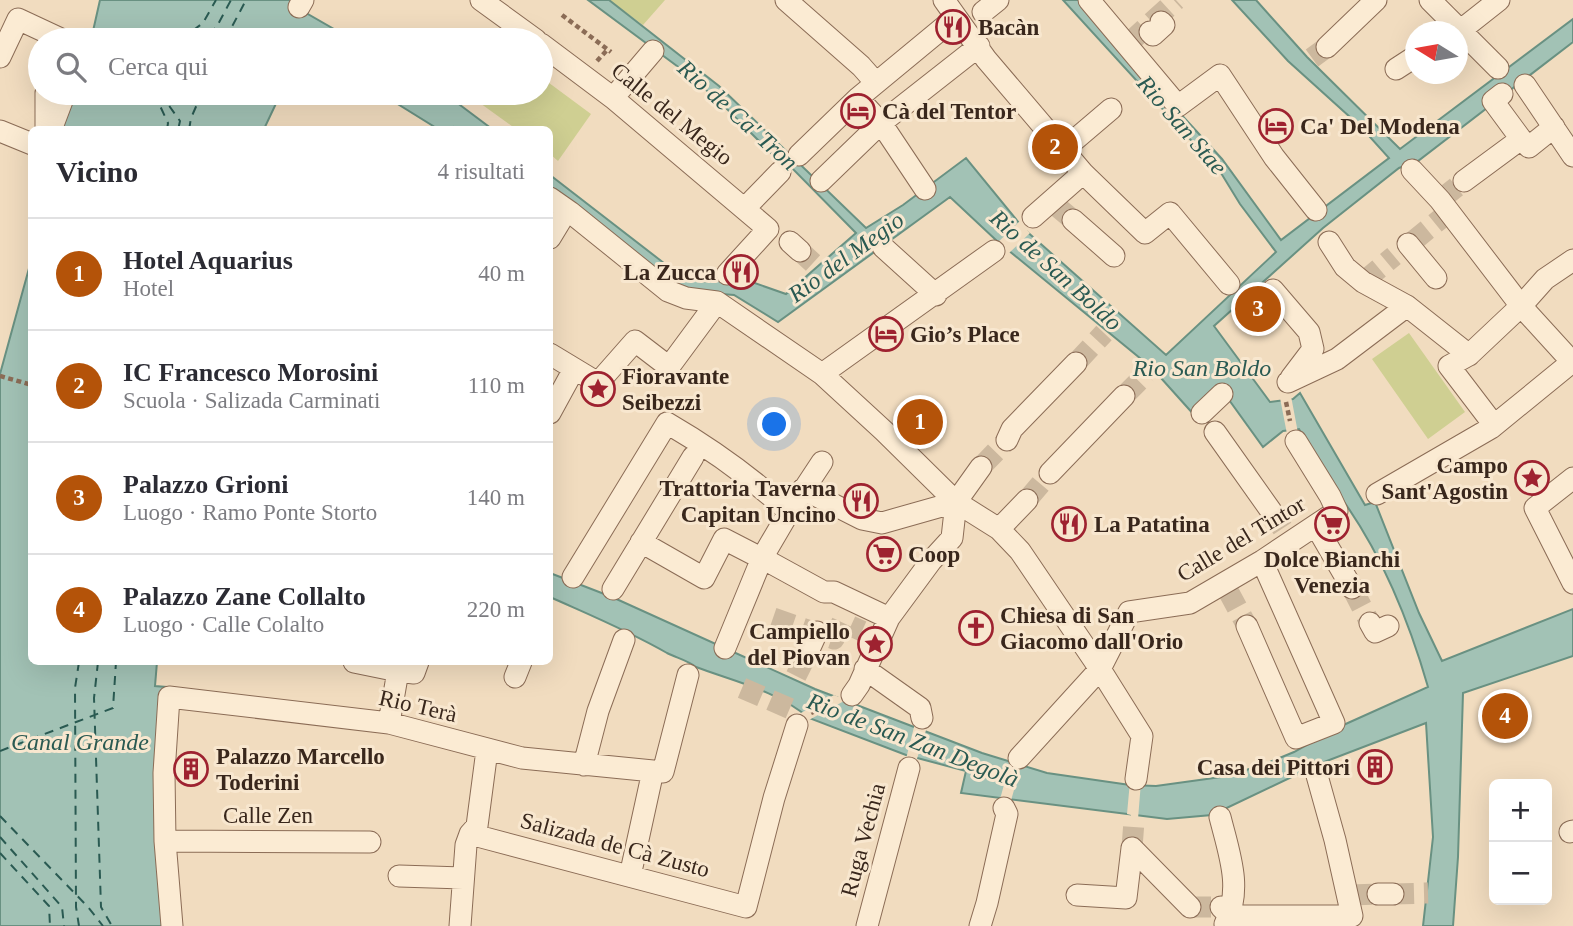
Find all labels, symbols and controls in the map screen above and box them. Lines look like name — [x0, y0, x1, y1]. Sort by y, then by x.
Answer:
restaurant icon: Bacàn — [934, 8, 972, 46]
place label: Bacàn — [978, 15, 1040, 40]
north arrow — [1405, 21, 1468, 84]
search box — [28, 28, 553, 105]
icon: search — [52, 48, 90, 86]
text: Cerca qui — [108, 52, 208, 81]
water label: Rio de Ca' Tron — [672, 54, 803, 175]
street label: Calle del Megio — [607, 58, 737, 170]
water label: Rio San Stae — [1131, 69, 1232, 180]
hotel icon: Cà del Tentor — [839, 92, 877, 130]
place label: Cà del Tentor — [882, 99, 1016, 124]
hotel icon: Ca' Del Modena — [1257, 107, 1295, 145]
place label: Ca' Del Modena — [1300, 114, 1460, 139]
pin: 2 — [1032, 121, 1078, 173]
text: Vicino — [56, 155, 138, 188]
text: 4 risultati — [437, 159, 525, 184]
water label: Rio de San Boldo — [984, 204, 1127, 336]
water label: Rio del Megio — [783, 207, 909, 308]
text: Hotel Aquarius — [123, 246, 293, 275]
restaurant icon: La Zucca — [722, 253, 760, 291]
place label: La Zucca — [623, 260, 716, 285]
text: 1 — [73, 261, 85, 286]
text: 40 m — [478, 261, 525, 286]
text: Hotel — [123, 276, 174, 301]
pin: 3 — [1235, 283, 1281, 335]
hotel icon: Gio’s Place — [867, 315, 905, 353]
place label: Gio’s Place — [910, 322, 1020, 347]
water label: Rio San Boldo — [1132, 355, 1271, 381]
text: IC Francesco Morosini — [123, 358, 378, 387]
place label: Fioravante Seibezzi — [622, 364, 729, 415]
place icon: Fioravante Seibezzi — [579, 370, 617, 408]
text: 2 — [73, 373, 85, 398]
text: 110 m — [468, 373, 525, 398]
text: Scuola · Salizada Carminati — [123, 388, 380, 413]
pin: 1 — [897, 396, 943, 448]
your location — [757, 407, 791, 441]
place label: Campo Sant'Agostin — [1381, 453, 1508, 504]
place icon: Campo Sant'Agostin — [1513, 459, 1551, 497]
text: Palazzo Grioni — [123, 470, 288, 499]
place label: Trattoria Taverna Capitan Uncino — [659, 476, 836, 527]
restaurant icon: Trattoria Taverna Capitan Uncino — [842, 482, 880, 520]
text: 3 — [73, 485, 85, 510]
text: 140 m — [467, 485, 525, 510]
street label: Calle del Tintor — [1173, 491, 1310, 587]
text: Luogo · Ramo Ponte Storto — [123, 500, 377, 525]
restaurant icon: La Patatina — [1050, 505, 1088, 543]
supermarket icon: Dolce Bianchi Venezia — [1313, 505, 1351, 543]
place label: La Patatina — [1094, 512, 1210, 537]
supermarket icon: Coop — [865, 535, 903, 573]
place label: Coop — [908, 542, 960, 567]
place label: Dolce Bianchi Venezia — [1264, 547, 1401, 598]
text: Palazzo Zane Collalto — [123, 582, 366, 611]
text: 4 — [73, 597, 85, 622]
text: 220 m — [467, 597, 525, 622]
place label: Chiesa di San Giacomo dall'Orio — [1000, 603, 1183, 654]
church icon: Chiesa di San Giacomo dall'Orio — [957, 609, 995, 647]
text: Luogo · Calle Colalto — [123, 612, 324, 637]
place label: Campiello del Piovan — [747, 619, 850, 670]
place icon: Campiello del Piovan — [856, 625, 894, 663]
street label: Rio Terà — [377, 685, 459, 727]
water label: Rio de San Zan Degolà — [803, 687, 1022, 792]
pin: 4 — [1482, 690, 1528, 742]
water label: Canal Grande — [11, 729, 149, 755]
place label: Palazzo Marcello Toderini — [216, 744, 385, 795]
building icon: Casa dei Pittori — [1356, 748, 1394, 786]
building icon: Palazzo Marcello Toderini — [172, 750, 210, 788]
place label: Casa dei Pittori — [1197, 755, 1351, 780]
map controls — [1489, 779, 1552, 905]
button: + — [1489, 779, 1552, 842]
street label: Ruga Vechia — [836, 781, 890, 899]
street label: Calle Zen — [223, 803, 314, 828]
street label: Salizada de Cà Zusto — [518, 808, 712, 882]
button: − — [1489, 842, 1552, 905]

